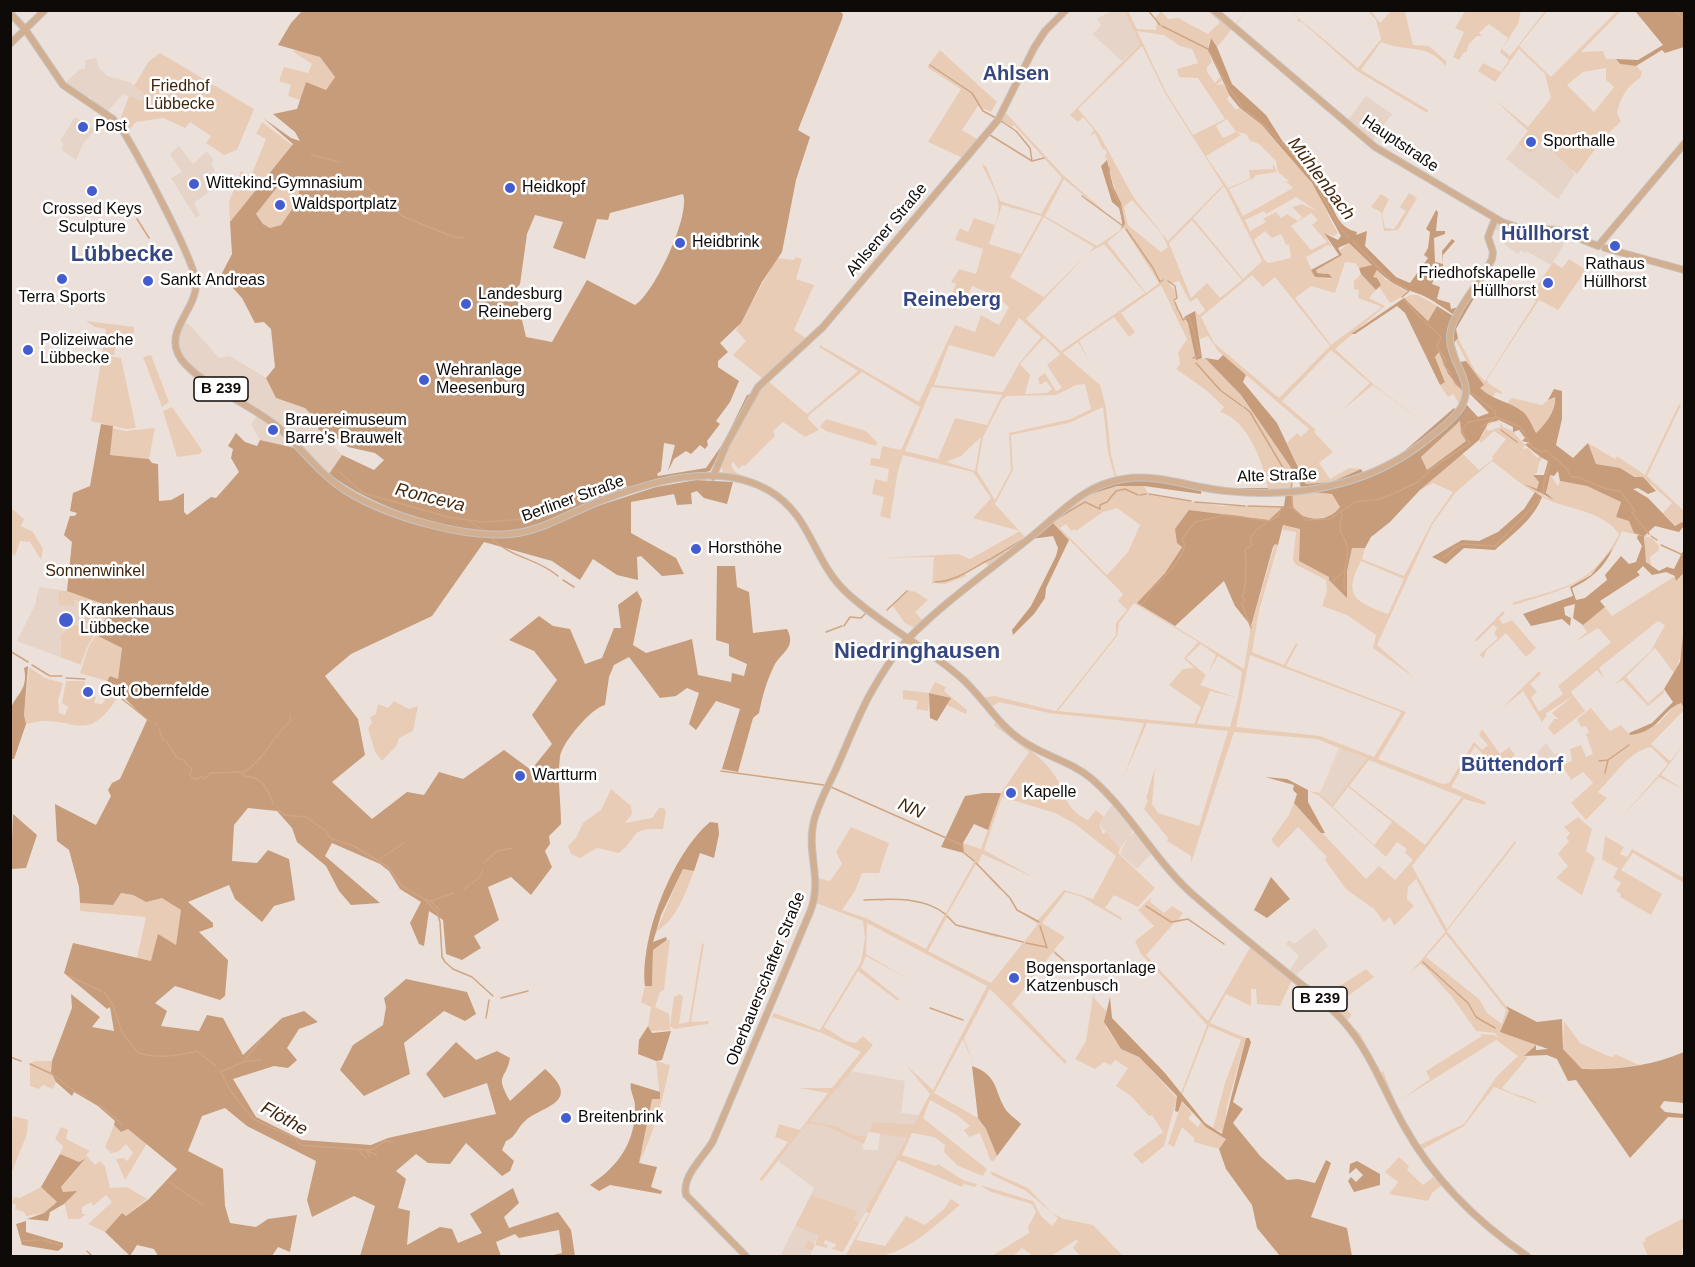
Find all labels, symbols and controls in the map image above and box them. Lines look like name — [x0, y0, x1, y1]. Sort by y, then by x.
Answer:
district label: Ahlsen — [983, 62, 1049, 86]
park label: Friedhof Lübbecke — [145, 77, 215, 115]
street label: Hauptstraße — [1358, 111, 1442, 177]
place label: Post — [95, 117, 127, 137]
marker: Post — [76, 120, 90, 134]
place label: Sporthalle — [1543, 132, 1615, 152]
water label: Mühlenbach — [1283, 133, 1359, 225]
marker: Sporthalle — [1524, 135, 1538, 149]
place label: Wittekind-Gymnasium — [206, 174, 362, 194]
marker: Wittekind-Gymnasium — [187, 177, 201, 191]
place label: Heidkopf — [522, 178, 585, 198]
street label: Ahlsener Straße — [842, 180, 932, 280]
marker: Heidkopf — [503, 181, 517, 195]
marker: Crossed Keys Sculpture — [85, 184, 99, 198]
place label: Waldsportplatz — [292, 195, 397, 215]
marker: Waldsportplatz — [273, 198, 287, 212]
place label: Crossed Keys Sculpture — [42, 200, 142, 238]
district label: Hüllhorst — [1501, 222, 1589, 246]
place label: Heidbrink — [692, 233, 760, 253]
marker: Heidbrink — [673, 236, 687, 250]
marker: Rathaus Hüllhorst — [1608, 239, 1622, 253]
district label: Lübbecke — [71, 242, 173, 268]
place label: Rathaus Hüllhorst — [1583, 255, 1647, 293]
place label: Friedhofskapelle Hüllhorst — [1419, 264, 1536, 302]
place label: Sankt Andreas — [160, 271, 265, 291]
marker: Terra Sports — [55, 272, 69, 286]
marker: Sankt Andreas — [141, 274, 155, 288]
marker: Friedhofskapelle Hüllhorst — [1541, 276, 1555, 290]
place label: Landesburg Reineberg — [478, 285, 563, 323]
place label: Terra Sports — [18, 288, 106, 308]
district label: Reineberg — [903, 288, 1001, 312]
marker: Landesburg Reineberg — [459, 297, 473, 311]
place label: Polizeiwache Lübbecke — [40, 331, 133, 369]
marker: Polizeiwache Lübbecke — [21, 343, 35, 357]
place label: Wehranlage Meesenburg — [436, 361, 525, 399]
marker: Wehranlage Meesenburg — [417, 373, 431, 387]
road number: B 239 — [194, 377, 248, 401]
place label: Brauereimuseum Barre's Brauwelt — [285, 411, 407, 449]
marker: Brauereimuseum Barre's Brauwelt — [266, 423, 280, 437]
street label: Alte Straße — [1237, 465, 1317, 487]
street label: Berliner Straße — [519, 472, 627, 526]
water label: Ronceva — [393, 479, 467, 517]
place label: Horsthöhe — [708, 539, 782, 559]
marker: Horsthöhe — [689, 542, 703, 556]
park label: Sonnenwinkel — [45, 562, 145, 582]
place label: Krankenhaus Lübbecke — [80, 601, 174, 639]
marker: Krankenhaus Lübbecke — [57, 611, 75, 629]
district label: Niedringhausen — [834, 639, 1000, 665]
place label: Gut Obernfelde — [100, 682, 209, 702]
marker: Gut Obernfelde — [81, 685, 95, 699]
district label: Büttendorf — [1461, 753, 1563, 777]
place label: Wartturm — [532, 766, 597, 786]
marker: Wartturm — [513, 769, 527, 783]
place label: Kapelle — [1023, 783, 1076, 803]
marker: Kapelle — [1004, 786, 1018, 800]
water label: NN — [895, 794, 927, 824]
street label: Oberbauerschafter Straße — [722, 889, 810, 1069]
place label: Bogensportanlage Katzenbusch — [1026, 959, 1156, 997]
marker: Bogensportanlage Katzenbusch — [1007, 971, 1021, 985]
road number: B 239 — [1293, 987, 1347, 1011]
water label: Flöthe — [257, 1097, 311, 1141]
place label: Breitenbrink — [578, 1108, 663, 1128]
marker: Breitenbrink — [559, 1111, 573, 1125]

